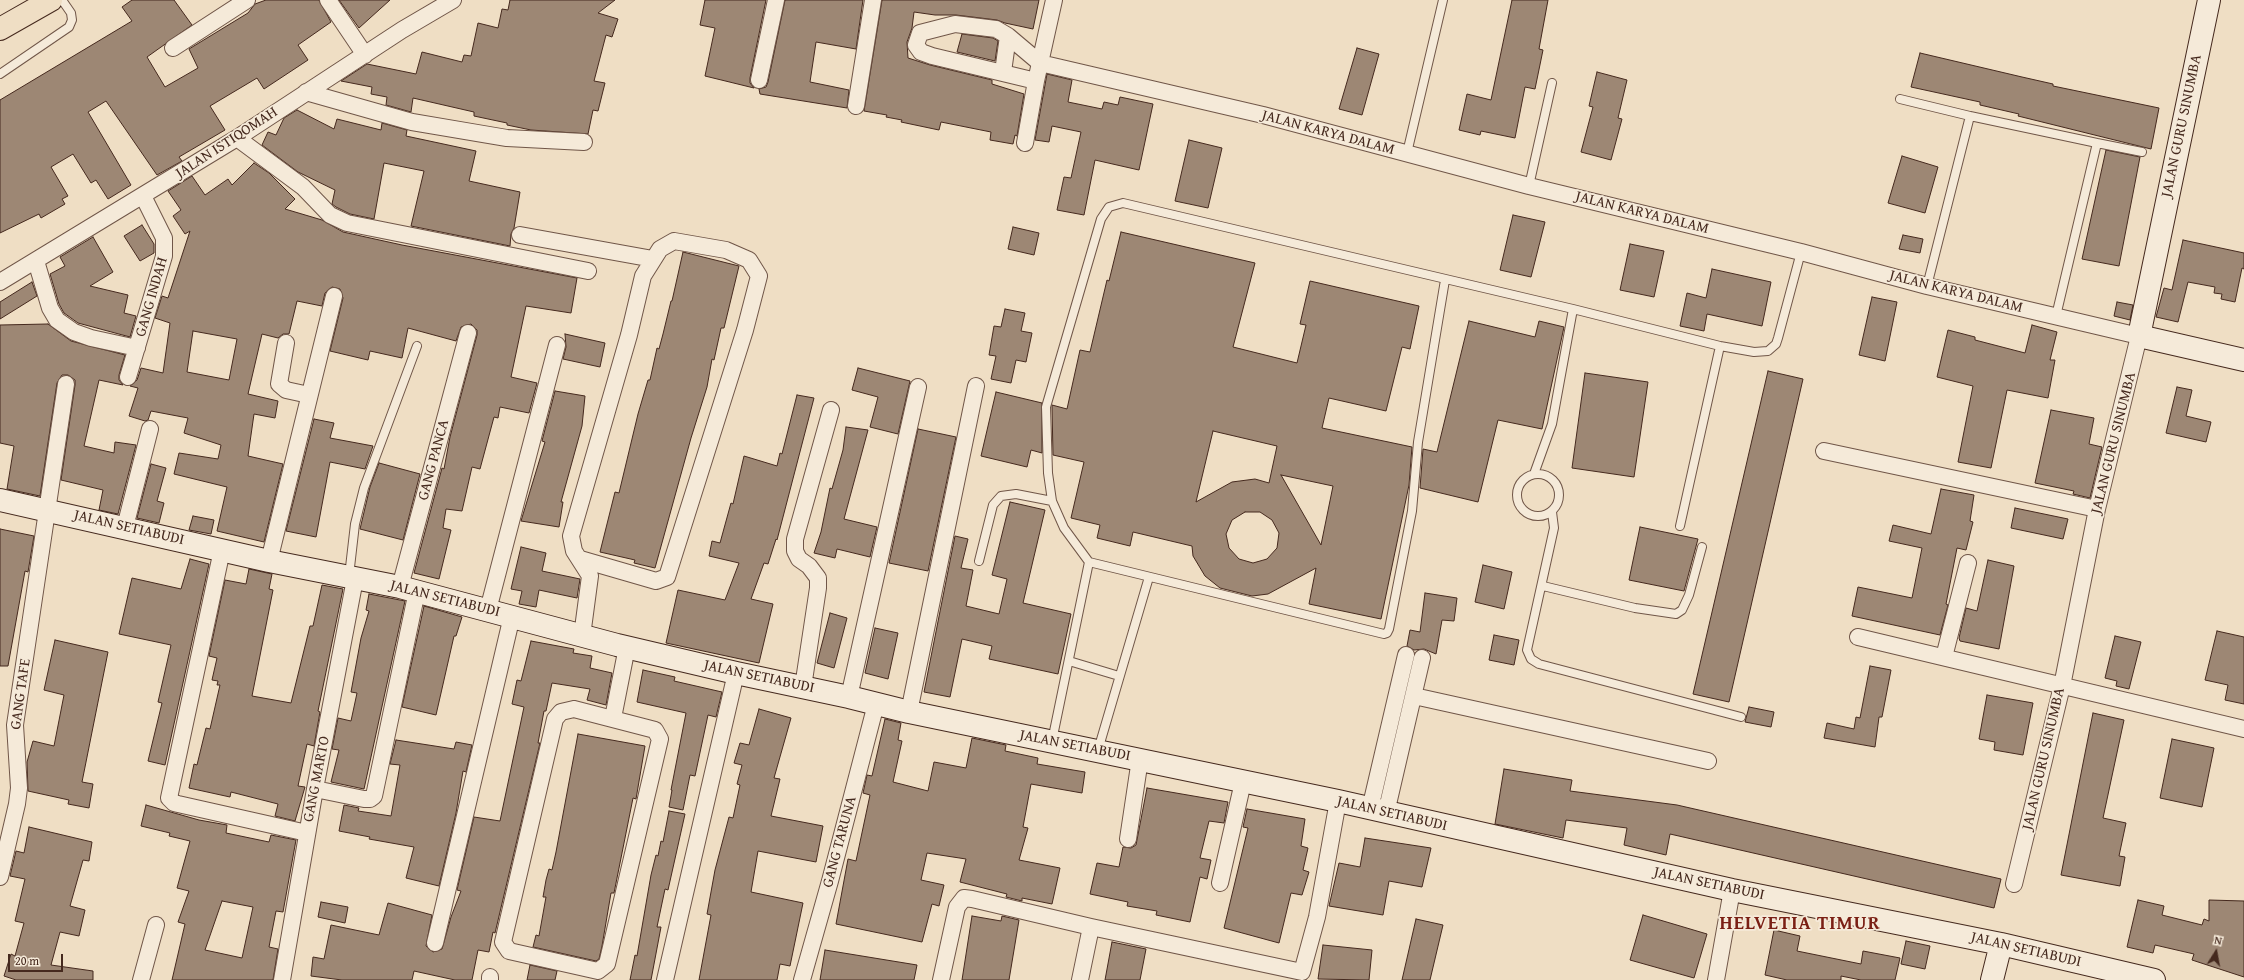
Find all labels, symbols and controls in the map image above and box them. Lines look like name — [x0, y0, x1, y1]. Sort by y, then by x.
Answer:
street label: JALAN GURU SINUMBA — [2158, 53, 2206, 199]
street label: JALAN ISTIQOMAH — [173, 103, 281, 183]
street label: JALAN KARYA DALAM — [1260, 107, 1396, 159]
street label: JALAN KARYA DALAM — [1574, 188, 1710, 238]
street label: GANG INDAH — [132, 255, 172, 339]
street label: JALAN KARYA DALAM — [1888, 267, 2024, 317]
street label: JALAN GURU SINUMBA — [2088, 370, 2140, 516]
street label: GANG PANCA — [415, 418, 453, 502]
street label: JALAN SETIABUDI — [72, 507, 186, 549]
street label: JALAN SETIABUDI — [388, 577, 502, 621]
street label: GANG TAFE — [7, 657, 35, 731]
street label: JALAN SETIABUDI — [702, 657, 816, 697]
street label: JALAN GURU SINUMBA — [2019, 686, 2069, 832]
street label: JALAN SETIABUDI — [1018, 726, 1132, 766]
street label: GANG MARTO — [300, 735, 334, 823]
street label: JALAN SETIABUDI — [1335, 793, 1449, 835]
street label: GANG TARUNA — [819, 794, 861, 890]
street label: JALAN SETIABUDI — [1652, 864, 1766, 904]
district label: HELVETIA TIMUR — [1720, 913, 1880, 935]
street label: JALAN SETIABUDI — [1969, 929, 2083, 971]
north arrow — [2196, 932, 2236, 972]
text: N — [2213, 932, 2223, 949]
scale bar — [10, 946, 65, 972]
text: 20 m — [15, 952, 39, 969]

